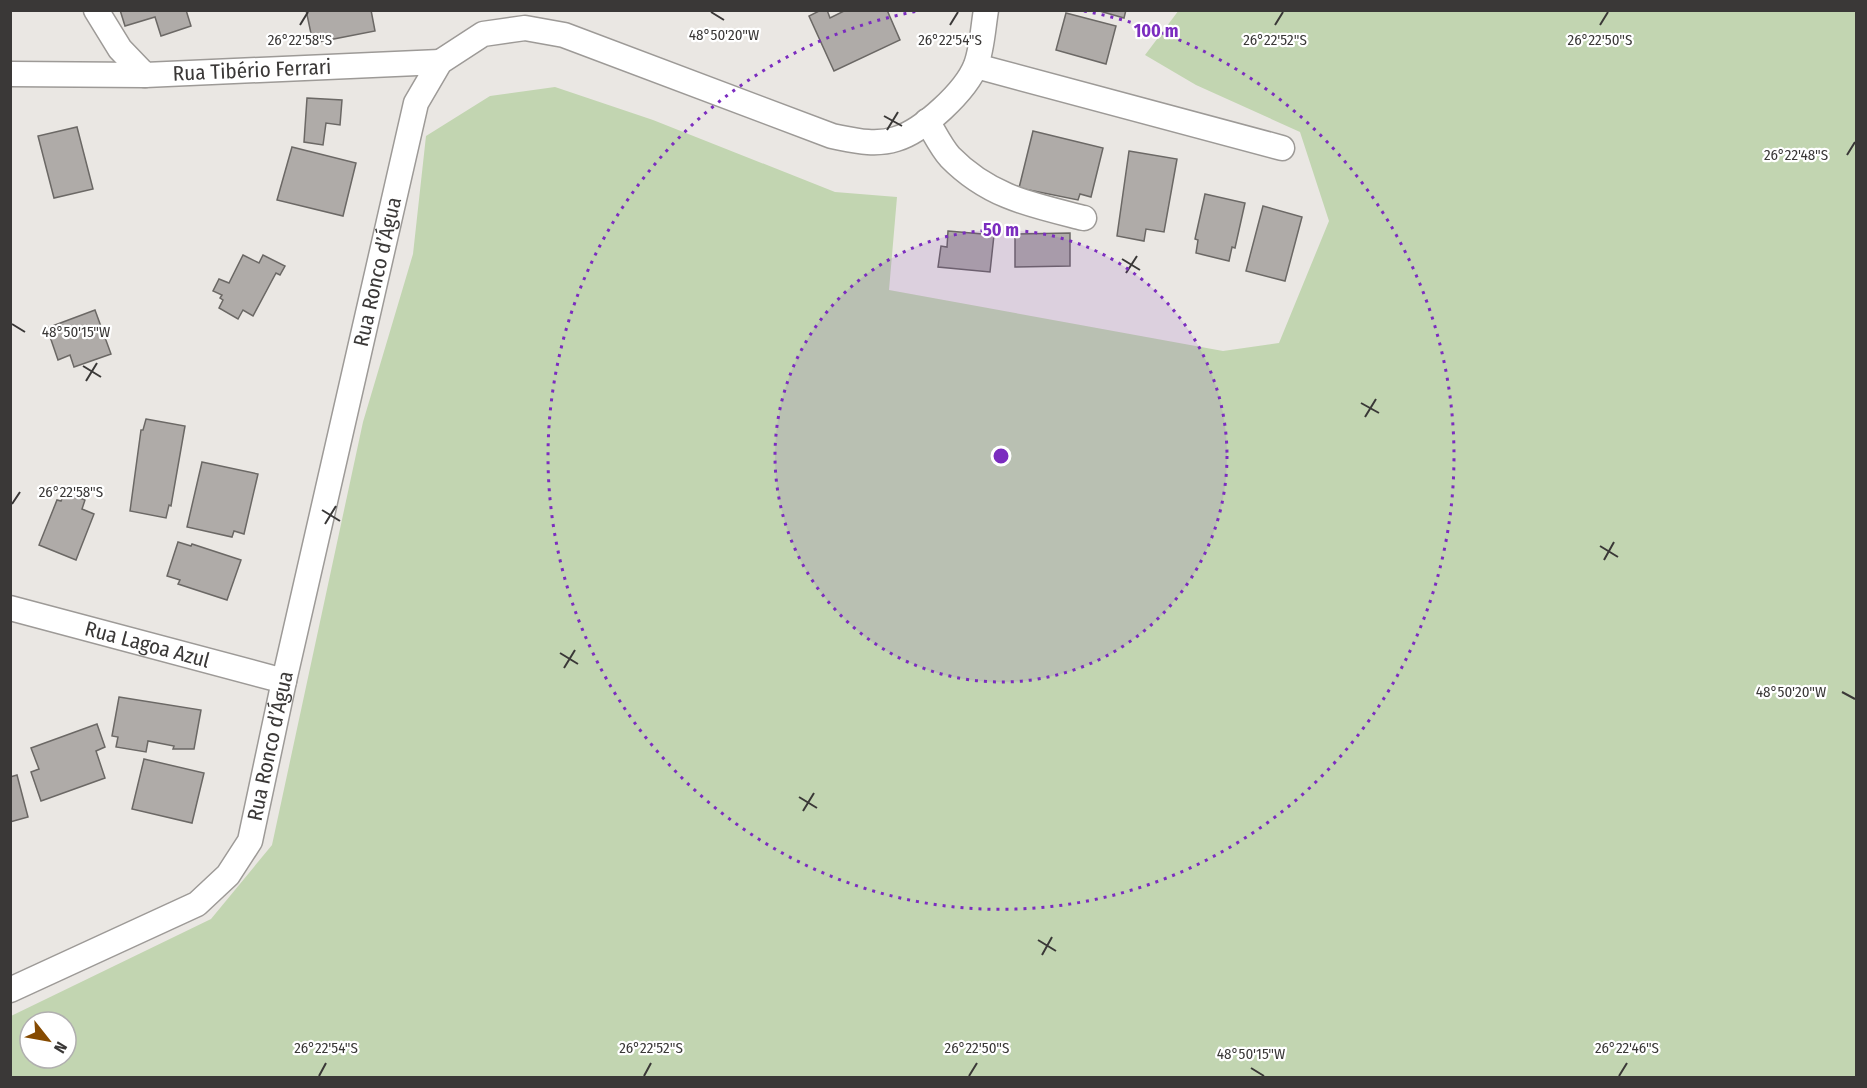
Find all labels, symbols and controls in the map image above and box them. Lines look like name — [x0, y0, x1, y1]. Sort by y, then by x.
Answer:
text: 100 m — [1134, 20, 1178, 42]
text: 48°50'20"W — [689, 26, 759, 44]
text: 26°22'58"S — [268, 31, 332, 49]
text: 26°22'54"S — [918, 31, 982, 49]
text: 26°22'52"S — [1243, 31, 1307, 49]
text: 26°22'50"S — [1568, 31, 1632, 49]
street label: Rua Tibério Ferrari — [172, 54, 332, 87]
text: 26°22'48"S — [1764, 146, 1828, 164]
street label: Rua Ronco d’Água — [348, 195, 407, 349]
text: 50 m — [983, 219, 1019, 241]
text: 48°50'15"W — [42, 323, 110, 341]
centre of rings — [991, 446, 1011, 466]
text: 26°22'58"S — [39, 483, 103, 501]
street label: Rua Lagoa Azul — [82, 615, 213, 674]
street label: Rua Ronco d’Água — [242, 668, 299, 823]
text: 48°50'20"W — [1756, 683, 1826, 701]
north arrow — [18, 1010, 78, 1070]
text: N — [50, 1038, 71, 1056]
text: 26°22'54"S — [294, 1039, 358, 1057]
text: 26°22'52"S — [619, 1039, 683, 1057]
text: 26°22'50"S — [945, 1039, 1009, 1057]
text: 26°22'46"S — [1595, 1039, 1659, 1057]
text: 48°50'15"W — [1217, 1045, 1285, 1063]

